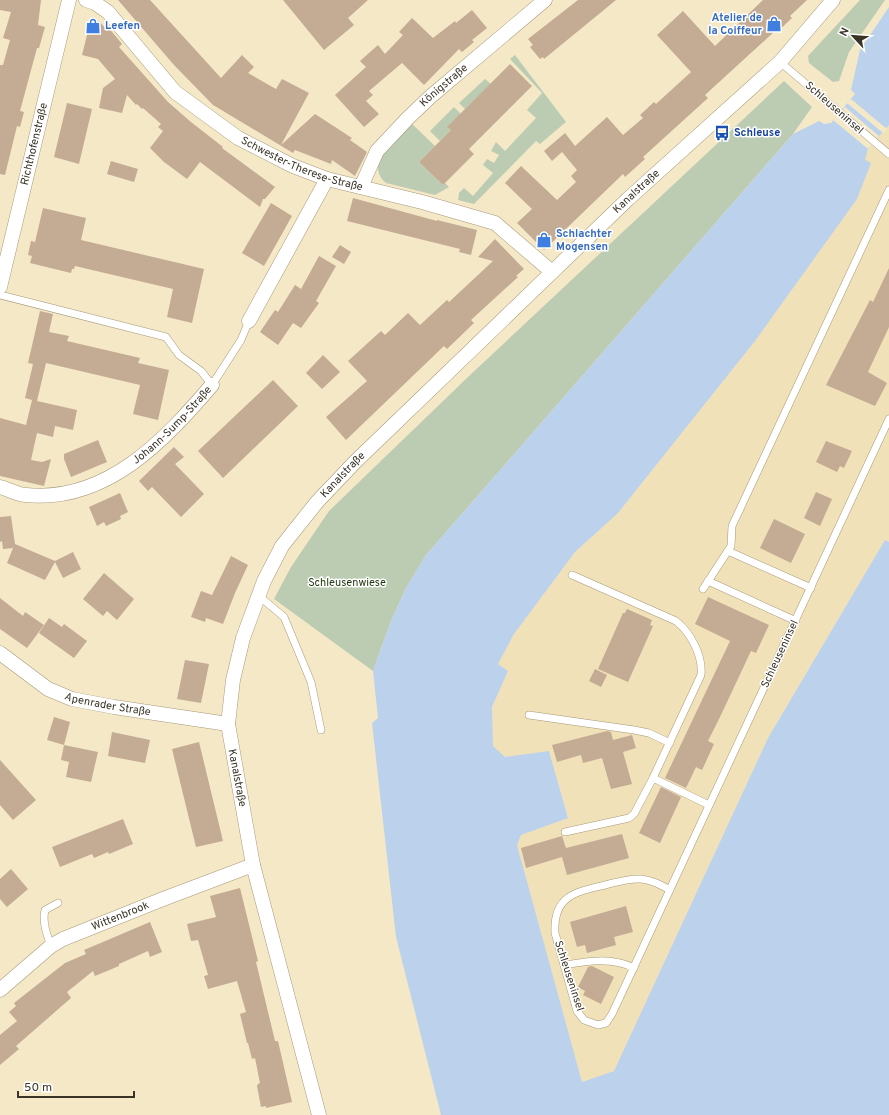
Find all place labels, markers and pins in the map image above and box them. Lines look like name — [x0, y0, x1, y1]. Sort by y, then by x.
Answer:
place label: Atelier de la Coiffeur — [708, 11, 762, 38]
shop icon: Atelier de la Coiffeur — [765, 15, 783, 33]
shop icon: Leefen — [84, 17, 102, 35]
place label: Leefen — [105, 19, 140, 33]
bus stop icon: Schleuse — [713, 124, 731, 142]
place label: Schleuse — [734, 126, 780, 140]
place label: Schlachter Mogensen — [556, 227, 612, 254]
shop icon: Schlachter Mogensen — [535, 231, 553, 249]

